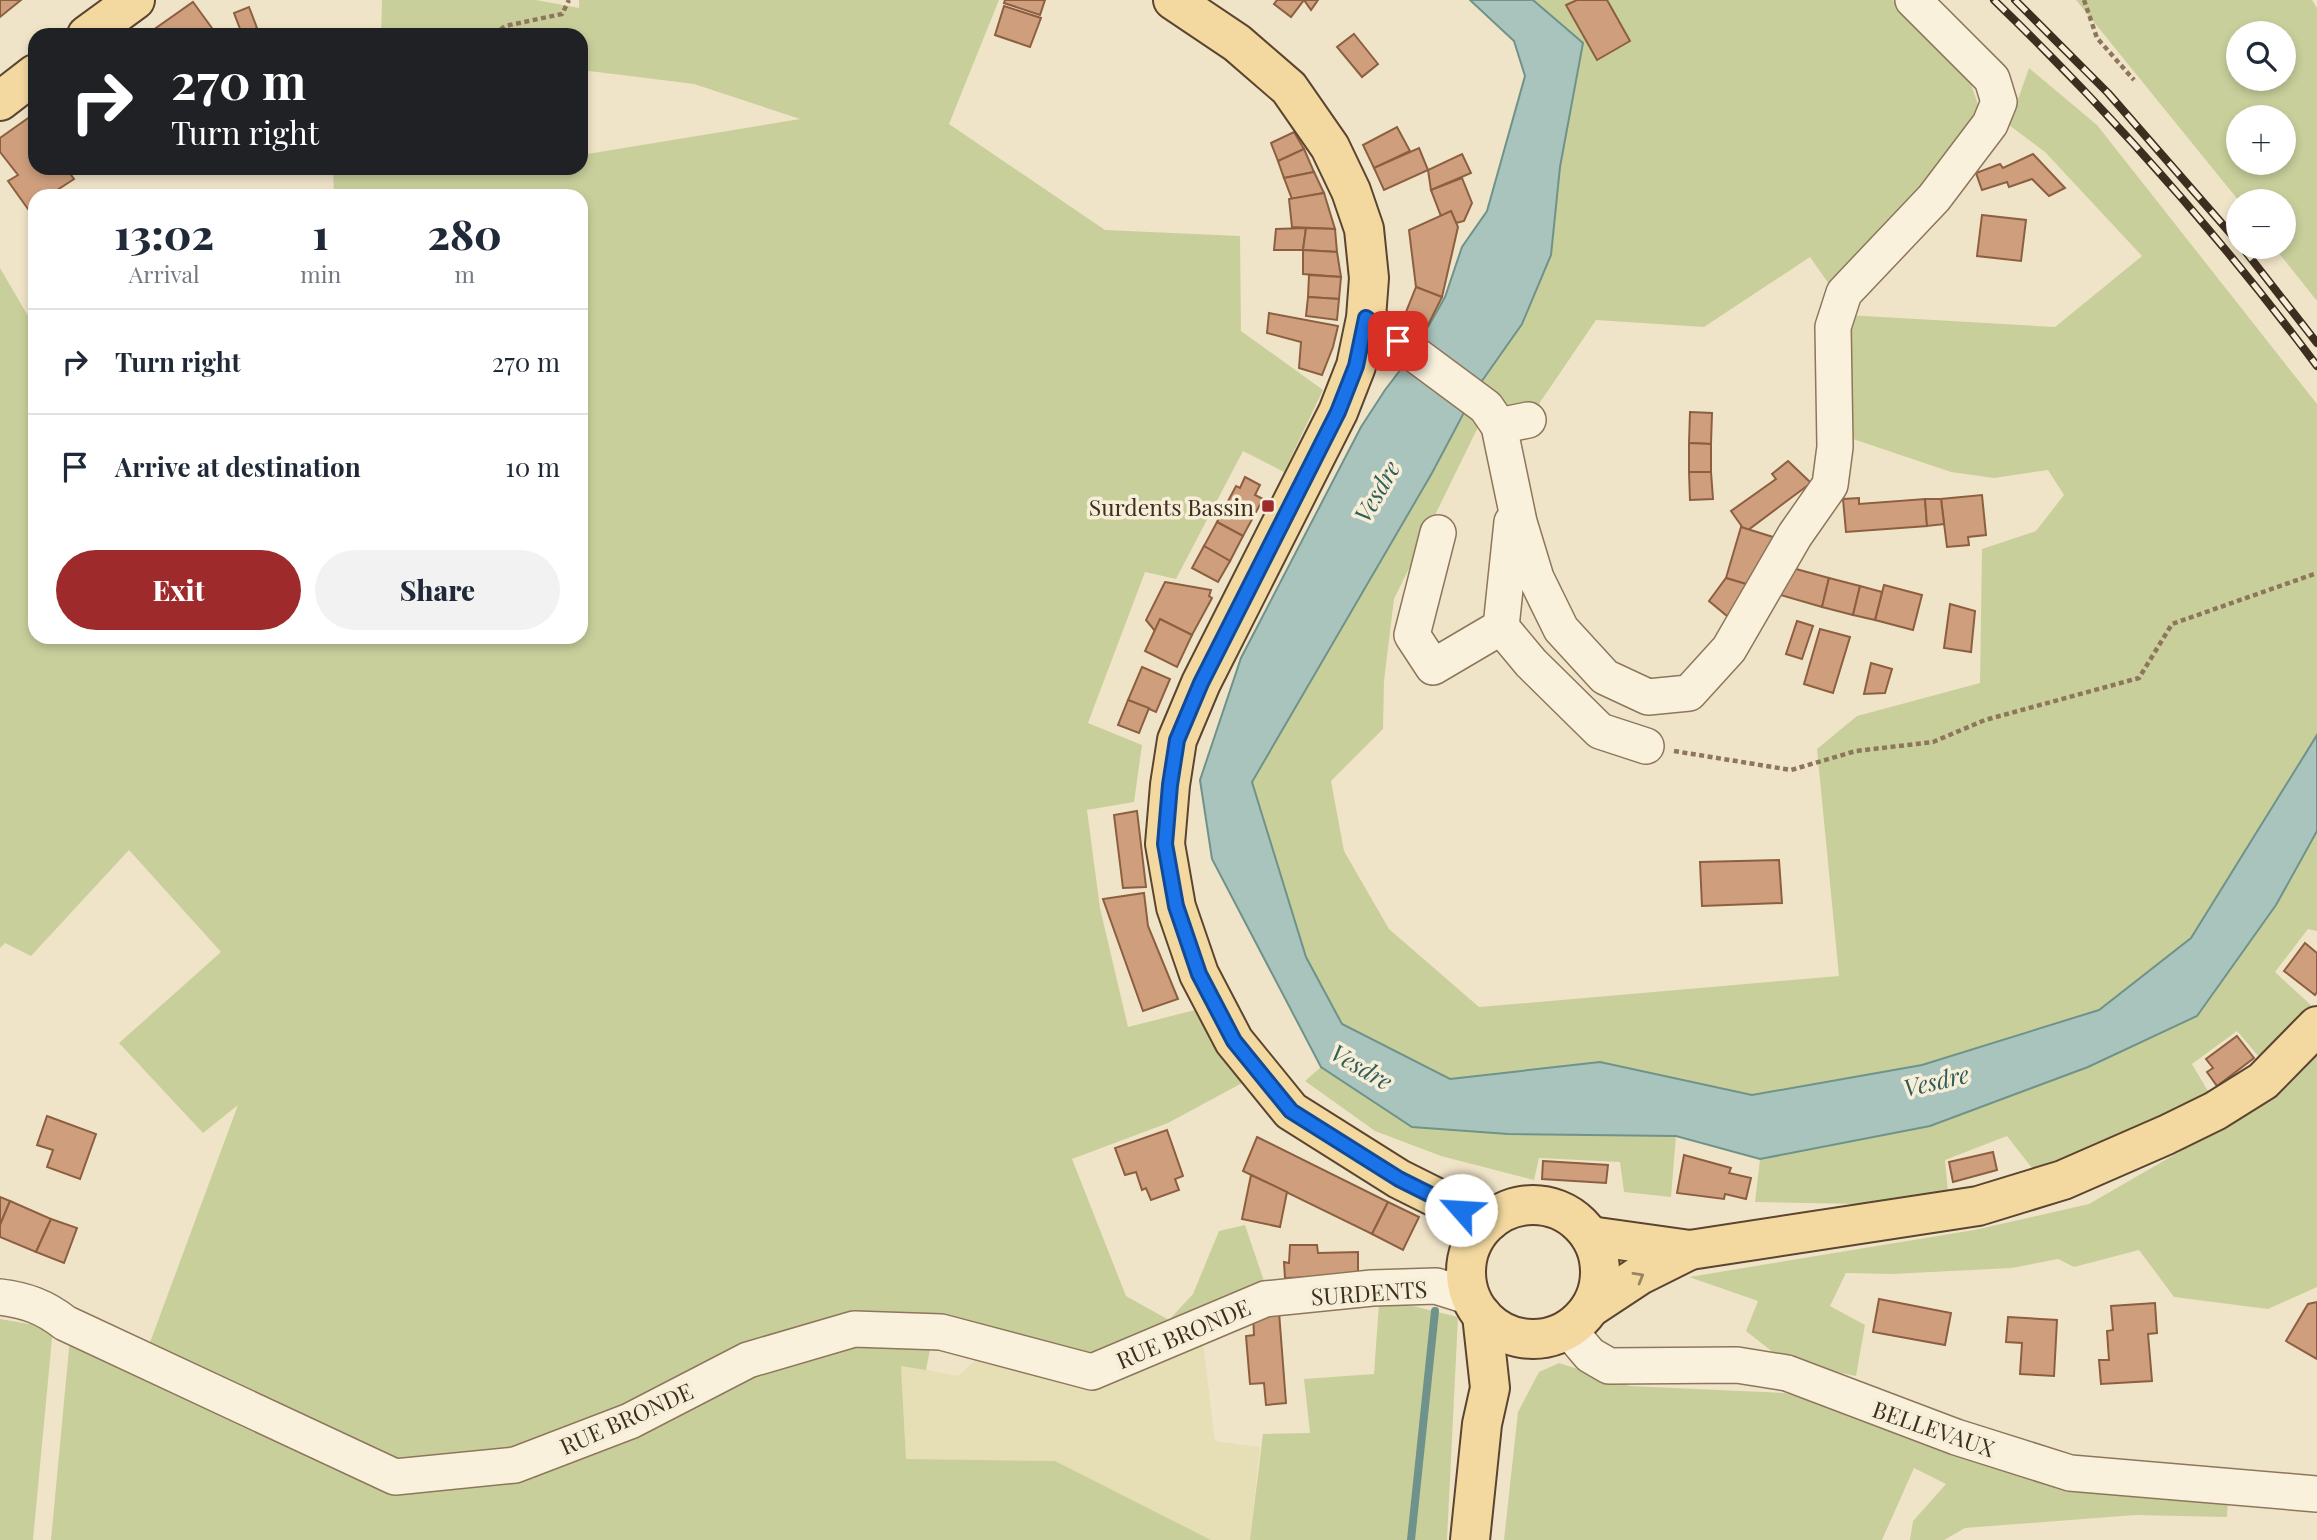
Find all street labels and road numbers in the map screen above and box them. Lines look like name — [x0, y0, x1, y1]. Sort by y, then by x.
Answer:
street label: SURDENTS — [1310, 1272, 1428, 1312]
street label: RUE BRONDE — [1111, 1291, 1255, 1375]
street label: RUE BRONDE — [554, 1375, 698, 1461]
street label: BELLEVAUX — [1869, 1393, 1999, 1463]

